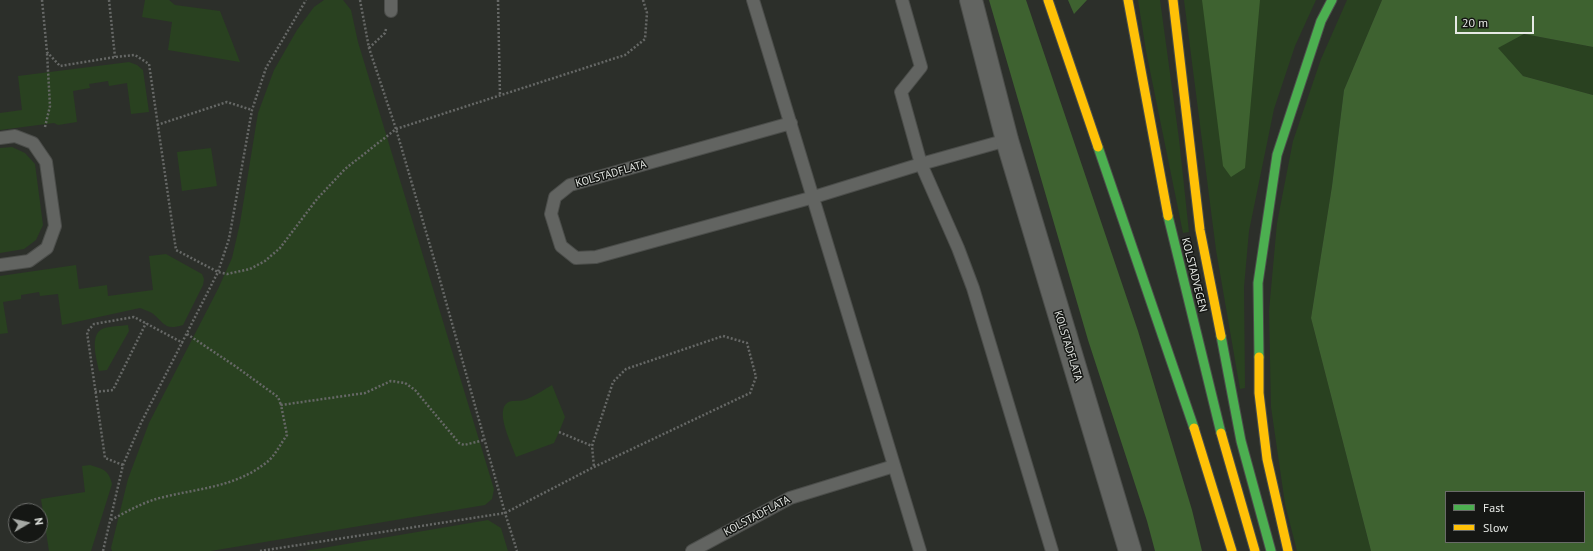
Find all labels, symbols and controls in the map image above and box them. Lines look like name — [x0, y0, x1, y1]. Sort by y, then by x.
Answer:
scale bar — [1457, 8, 1536, 34]
text: 20 m — [1462, 15, 1488, 30]
street label: KOLSTADFLATA — [574, 158, 648, 190]
street label: KOLSTADVEGEN — [1178, 236, 1210, 314]
street label: KOLSTADFLATA — [1051, 309, 1085, 383]
legend — [1445, 491, 1585, 543]
street label: KOLSTADFLATA — [722, 493, 792, 539]
text: Fast — [1483, 500, 1504, 515]
north arrow — [8, 503, 48, 543]
text: N — [31, 517, 46, 526]
text: Slow — [1483, 520, 1508, 535]

